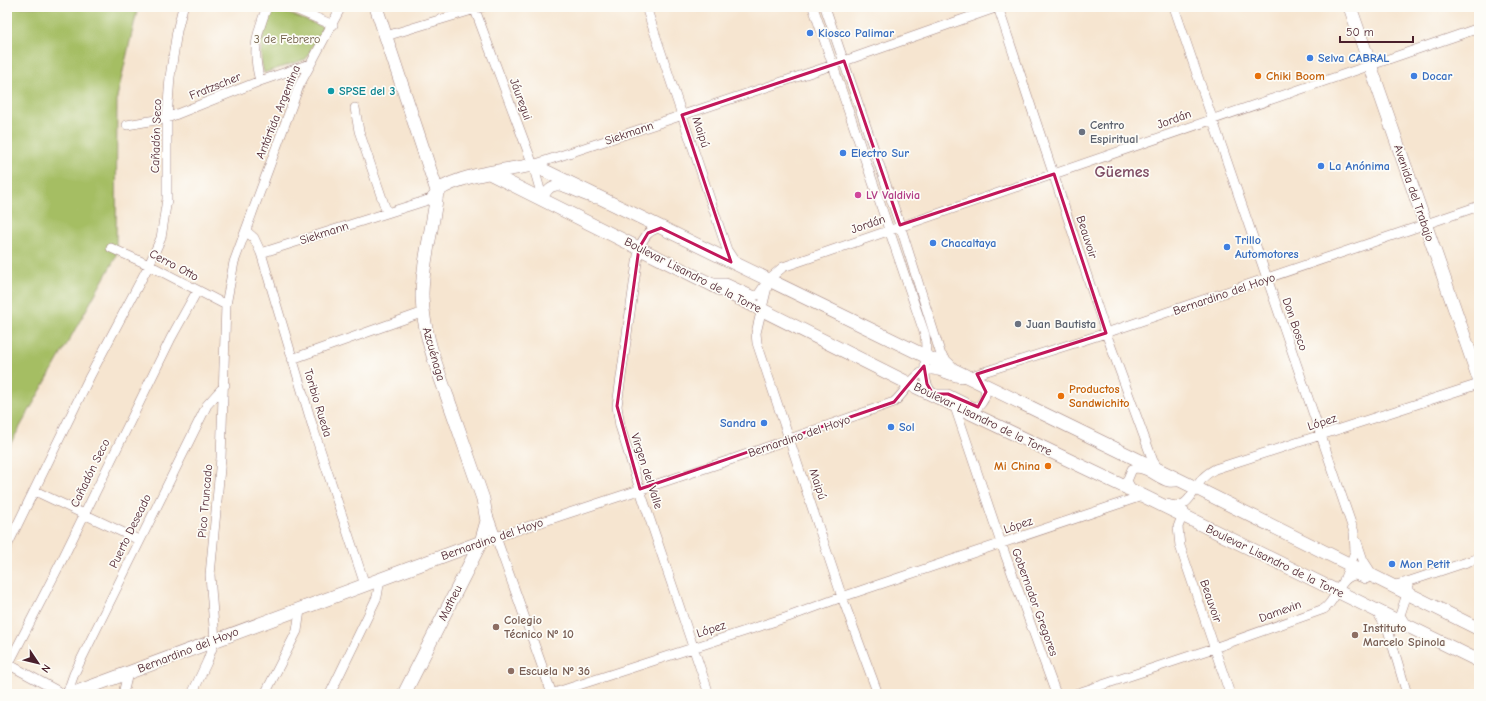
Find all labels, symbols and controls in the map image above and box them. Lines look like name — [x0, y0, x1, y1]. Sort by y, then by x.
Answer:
scale bar — [1340, 18, 1413, 44]
text: 50 m — [1346, 25, 1374, 39]
place label: Kiosco Palimar — [818, 26, 894, 40]
marker: Kiosco Palimar — [805, 28, 815, 38]
park label: 3 de Febrero — [254, 32, 320, 46]
place label: Selva CABRAL — [1318, 51, 1390, 65]
marker: Selva CABRAL — [1305, 53, 1315, 63]
street label: Antártida Argentina — [253, 63, 303, 161]
street label: Fratzscher — [187, 69, 243, 103]
place label: Chiki Boom — [1266, 69, 1325, 83]
place label: Docar — [1422, 69, 1452, 83]
marker: Chiki Boom — [1253, 71, 1263, 81]
marker: Docar — [1409, 71, 1419, 81]
street label: Jáuregui — [507, 76, 535, 122]
place label: SPSE del 3 — [339, 84, 395, 98]
marker: SPSE del 3 — [326, 86, 336, 96]
street label: Cañadón Seco — [148, 99, 164, 173]
street label: Jordán — [1155, 106, 1193, 132]
street label: Maipú — [689, 115, 713, 149]
street label: Siekmann — [603, 118, 655, 148]
place label: Centro Espiritual — [1090, 118, 1138, 146]
marker: Centro Espiritual — [1077, 127, 1087, 137]
street label: Avenida del Trabajo — [1391, 143, 1437, 243]
place label: Electro Sur — [851, 146, 909, 160]
marker: Electro Sur — [838, 148, 848, 158]
place label: La Anónima — [1329, 159, 1390, 173]
marker: La Anónima — [1316, 161, 1326, 171]
district label: Güemes — [1095, 163, 1150, 181]
place label: LV Valdivia — [866, 188, 920, 202]
marker: LV Valdivia — [853, 190, 863, 200]
street label: Jordán — [849, 212, 887, 236]
street label: Beauvoir — [1073, 214, 1101, 260]
street label: Siekmann — [298, 219, 350, 247]
place label: Trillo Automotores — [1235, 233, 1299, 261]
street label: Boulevar Lisandro de la Torre — [622, 234, 764, 316]
place label: Chacaltaya — [941, 236, 996, 250]
marker: Chacaltaya — [928, 238, 938, 248]
marker: Trillo Automotores — [1222, 242, 1232, 252]
street label: Cerro Otto — [147, 246, 201, 284]
street label: Bernardino del Hoyo — [1171, 270, 1277, 318]
street label: Don Bosco — [1279, 296, 1311, 352]
place label: Juan Bautista — [1026, 317, 1096, 331]
marker: Juan Bautista — [1013, 319, 1023, 329]
street label: Azcuénaga — [420, 326, 448, 382]
street label: Toribio Rueda — [301, 367, 335, 439]
street label: Boulevar Lisandro de la Torre — [912, 379, 1054, 459]
place label: Productos Sandwichito — [1069, 382, 1130, 410]
marker: Productos Sandwichito — [1056, 391, 1066, 401]
street label: López — [1306, 411, 1339, 433]
street label: Bernardino del Hoyo — [746, 412, 852, 460]
place label: Sandra — [720, 416, 756, 430]
marker: Sandra — [759, 418, 769, 428]
place label: Sol — [899, 420, 915, 434]
marker: Sol — [886, 422, 896, 432]
street label: Virgen del Valle — [628, 431, 666, 511]
street label: Cañadón Seco — [67, 436, 113, 510]
place label: Mi China — [994, 459, 1040, 473]
marker: Mi China — [1043, 461, 1053, 471]
street label: Pico Truncado — [195, 463, 215, 539]
street label: Maipú — [806, 467, 830, 501]
street label: Puerto Deseado — [106, 492, 154, 570]
street label: López — [1002, 513, 1035, 536]
street label: Bernardino del Hoyo — [439, 515, 545, 563]
street label: Boulevar Lisandro de la Torre — [1204, 521, 1346, 601]
street label: Gobernador Gregores — [1009, 546, 1061, 658]
place label: Mon Petit — [1400, 557, 1451, 571]
marker: Mon Petit — [1387, 559, 1397, 569]
street label: Beauvoir — [1197, 578, 1225, 624]
street label: Matheu — [435, 583, 465, 623]
street label: Damevin — [1257, 597, 1303, 625]
place label: Colegio Técnico Nº 10 — [504, 613, 574, 641]
street label: López — [695, 618, 728, 640]
place label: Instituto Marcelo Spinola — [1363, 621, 1445, 649]
marker: Colegio Técnico Nº 10 — [491, 622, 501, 632]
street label: Bernardino del Hoyo — [136, 624, 240, 676]
marker: Instituto Marcelo Spinola — [1350, 630, 1360, 640]
north arrow — [18, 643, 58, 683]
text: N — [38, 662, 53, 675]
place label: Escuela Nº 36 — [519, 664, 590, 678]
marker: Escuela Nº 36 — [506, 666, 516, 676]

